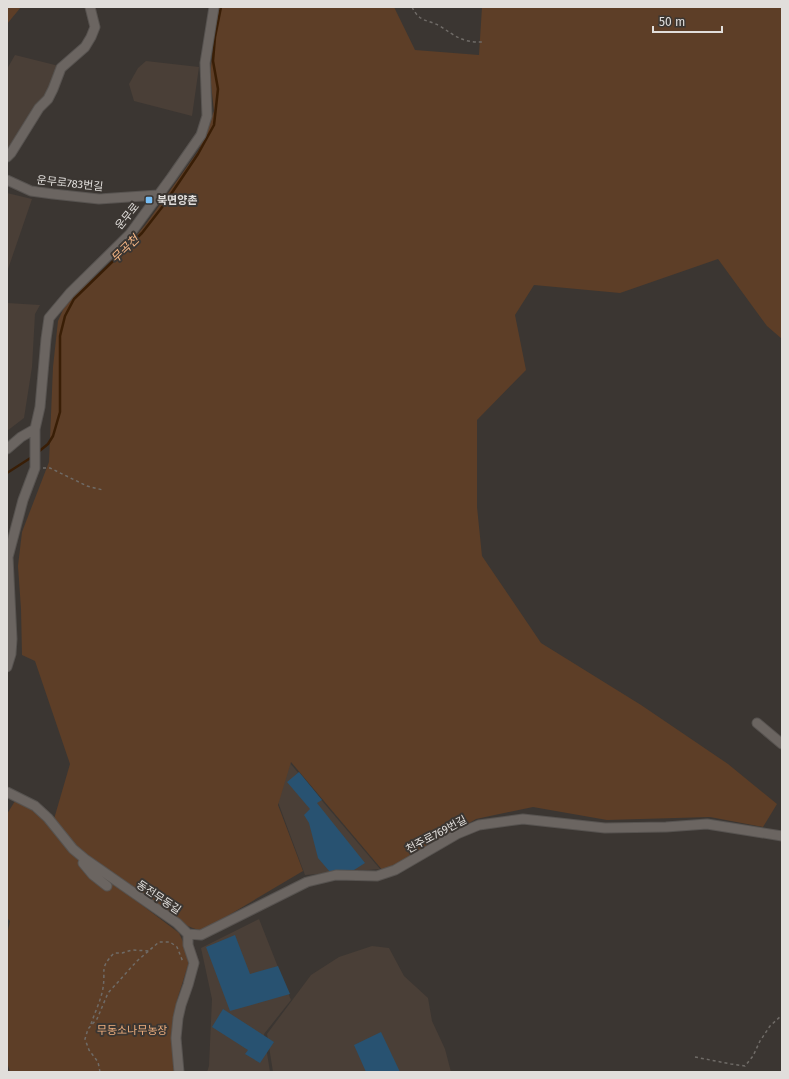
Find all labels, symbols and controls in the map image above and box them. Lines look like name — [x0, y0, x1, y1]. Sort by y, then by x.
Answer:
scale bar — [653, 8, 722, 34]
text: 50 m — [659, 15, 685, 29]
street label: 운무로783번길 — [36, 174, 104, 193]
place label: 북면양촌 — [157, 194, 197, 207]
marker: 북면양촌 — [144, 195, 154, 205]
street label: 운무로 — [113, 200, 142, 232]
water label: 무곡천 — [108, 231, 143, 266]
street label: 천주로769번길 — [404, 813, 469, 856]
street label: 동전무동길 — [134, 878, 183, 917]
park label: 무동소나무농장 — [97, 1024, 167, 1037]

